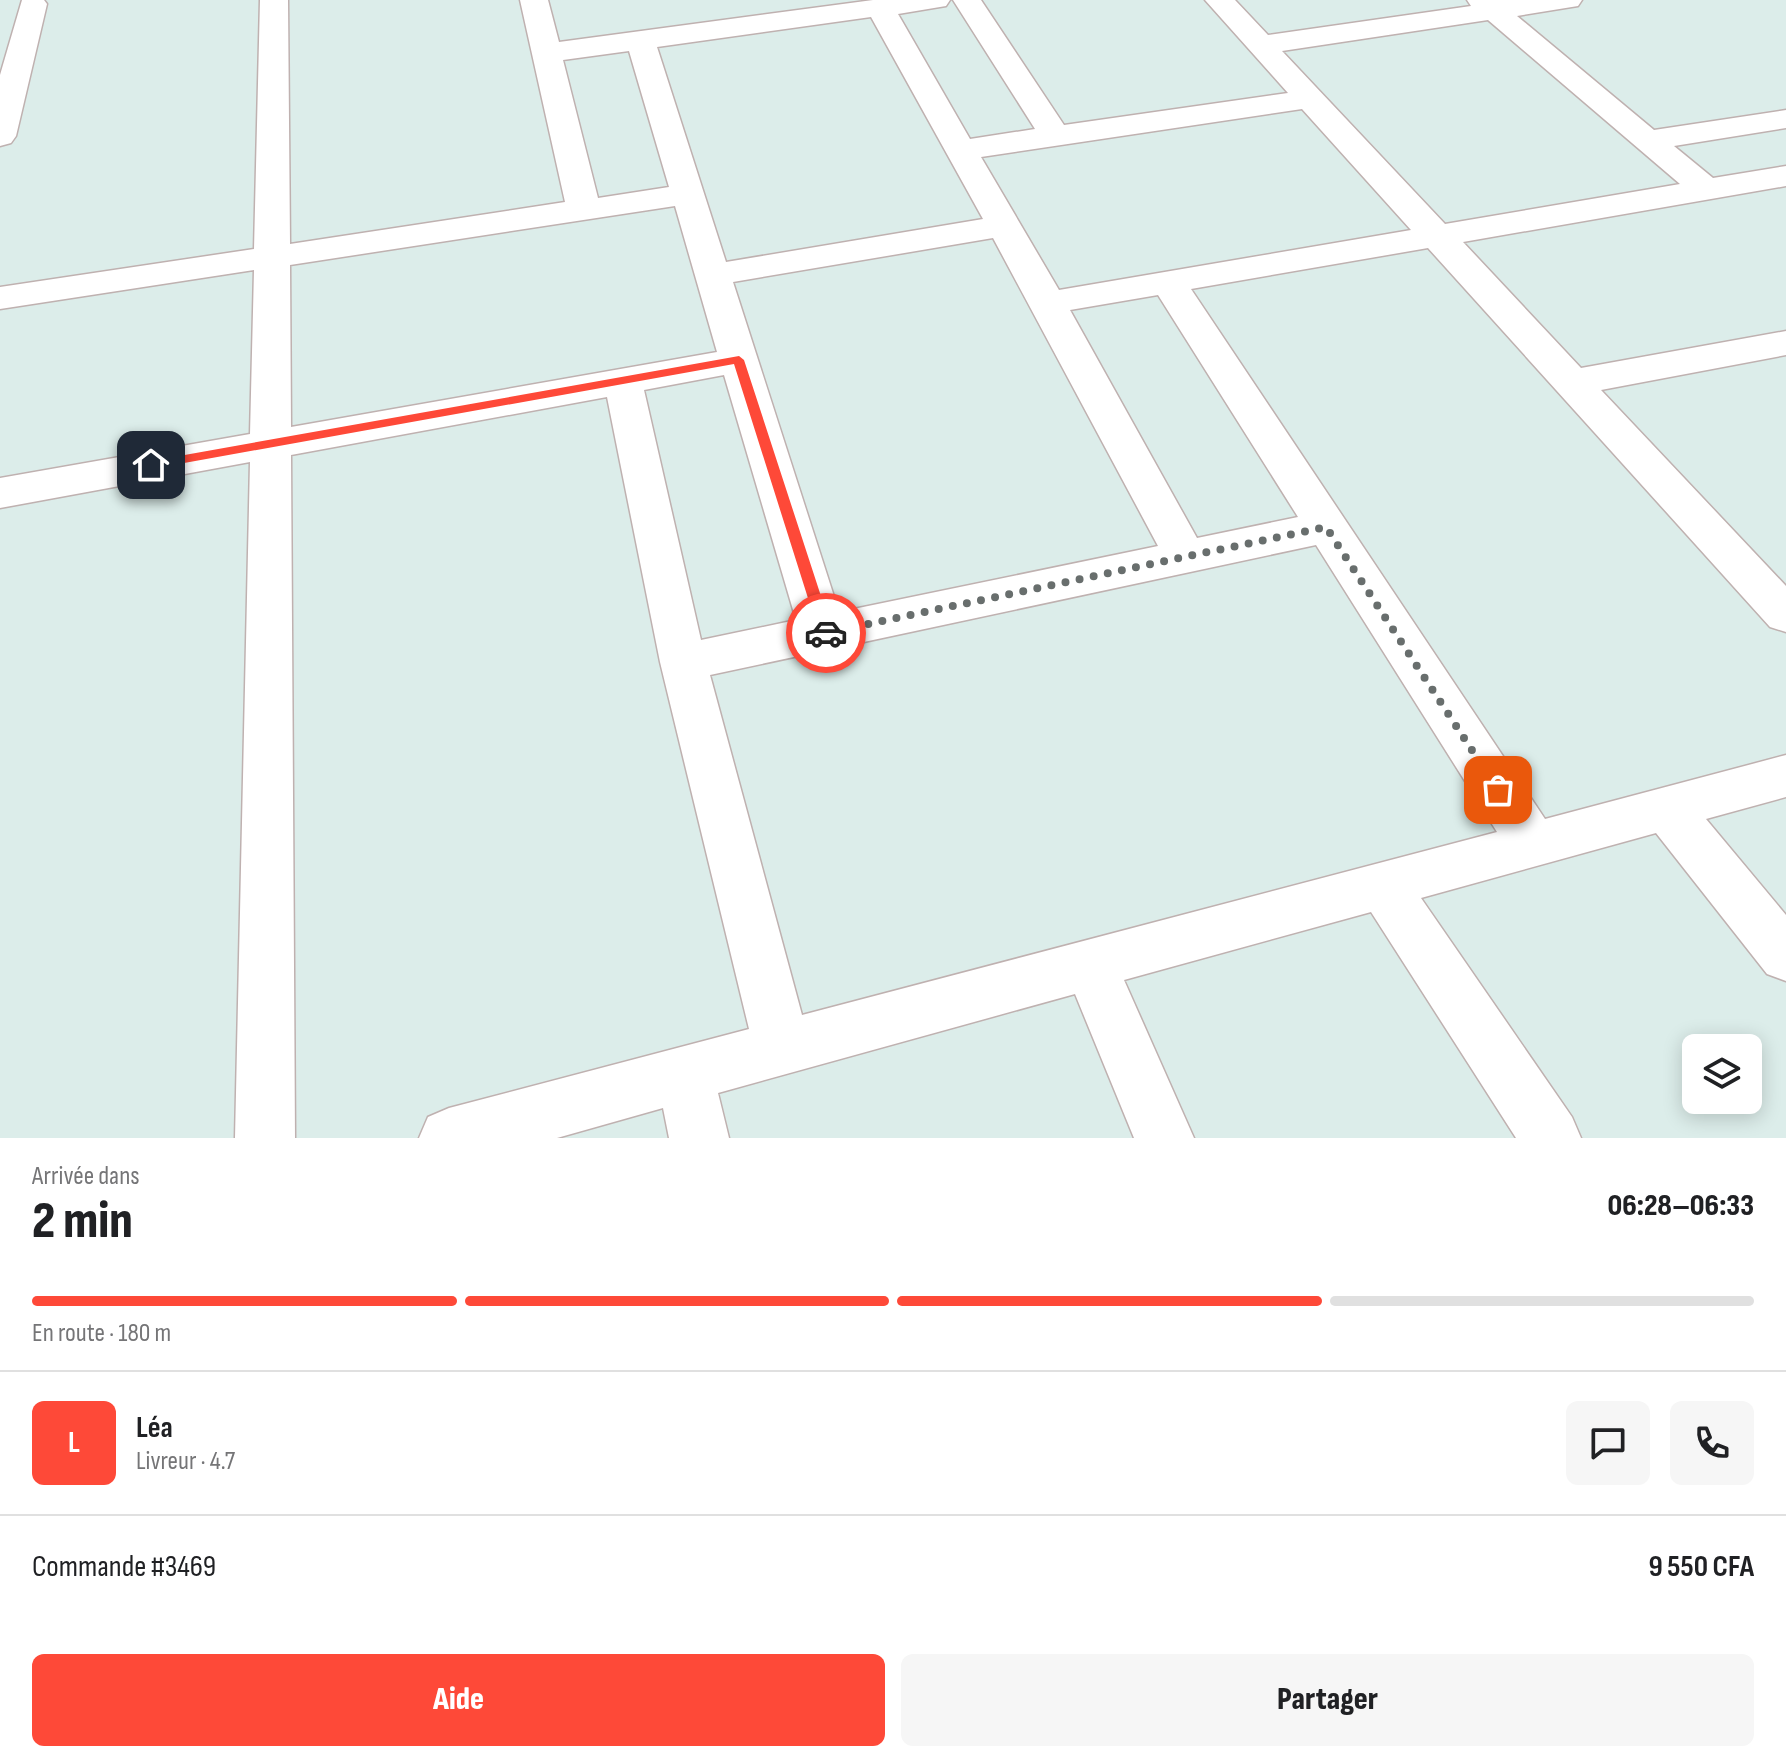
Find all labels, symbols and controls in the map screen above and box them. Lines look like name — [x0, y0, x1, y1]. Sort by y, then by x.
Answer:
pin — [117, 431, 185, 499]
icon: home — [129, 443, 173, 487]
courier — [786, 593, 866, 673]
icon: car — [804, 611, 848, 655]
pin — [1464, 756, 1532, 824]
icon: bag — [1476, 768, 1520, 812]
map controls — [1682, 1034, 1762, 1114]
button: layers — [1682, 1034, 1762, 1114]
text: Arrivée dans — [32, 1161, 140, 1192]
text: 06:28–06:33 — [1607, 1188, 1754, 1224]
text: 2 min — [32, 1190, 133, 1253]
text: En route · 180 m — [32, 1318, 171, 1349]
button: chat — [1566, 1401, 1650, 1485]
button: phone — [1670, 1401, 1754, 1485]
text: Léa — [136, 1410, 173, 1446]
text: L — [68, 1425, 80, 1461]
text: Livreur · 4.7 — [136, 1446, 235, 1477]
text: Commande #3469 — [32, 1549, 216, 1585]
text: 9 550 CFA — [1648, 1549, 1754, 1585]
button: Aide — [32, 1654, 885, 1746]
button: Partager — [901, 1654, 1754, 1746]

